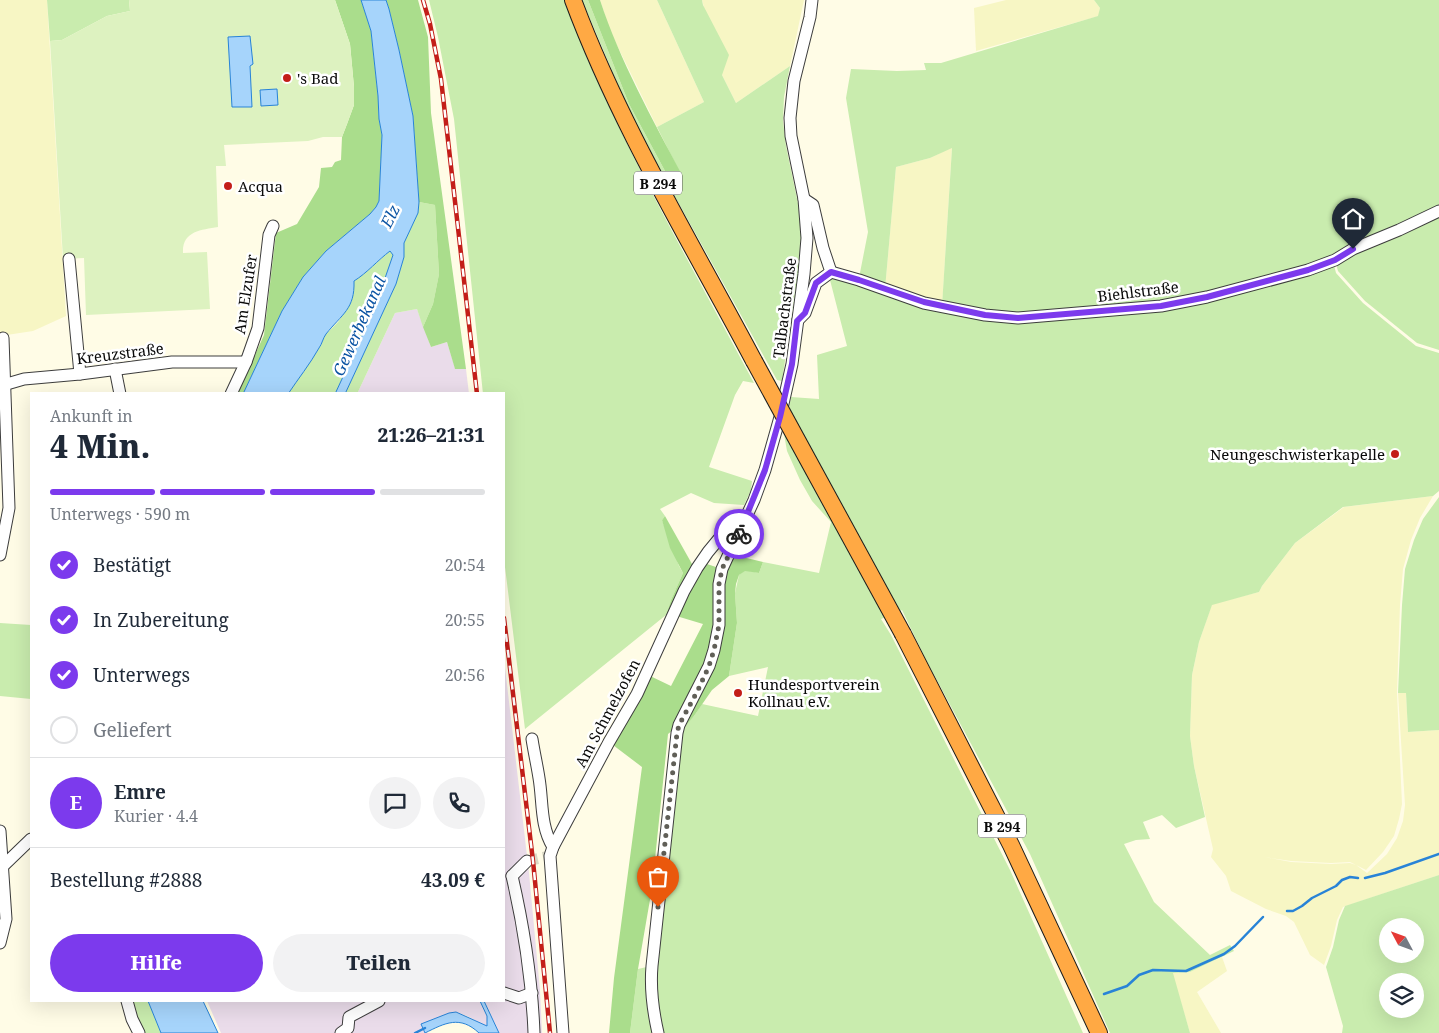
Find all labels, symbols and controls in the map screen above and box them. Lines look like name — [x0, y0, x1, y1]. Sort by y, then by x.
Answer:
place label: 's Bad — [297, 68, 338, 88]
marker: 's Bad — [281, 72, 293, 84]
road number: B 294 — [634, 172, 682, 194]
place label: Acqua — [238, 176, 283, 196]
marker: Acqua — [222, 180, 234, 192]
pin — [1332, 198, 1374, 249]
water label: Elz — [375, 201, 405, 232]
icon: home — [1339, 205, 1367, 233]
street label: Am Elzufer — [229, 253, 261, 335]
street label: Talbachstraße — [768, 256, 800, 360]
water label: Gewerbekanal — [327, 273, 391, 379]
street label: Biehlstraße — [1096, 276, 1180, 306]
street label: Kreuzstraße — [75, 338, 165, 368]
text: Ankunft in — [50, 405, 133, 427]
text: 21:26–21:31 — [377, 422, 485, 448]
text: 4 Min. — [50, 424, 150, 467]
place label: Neungeschwisterkapelle — [1210, 444, 1385, 464]
marker: Neungeschwisterkapelle — [1389, 448, 1401, 460]
text: Unterwegs · 590 m — [50, 503, 190, 525]
courier — [714, 509, 764, 559]
icon: bike — [725, 520, 753, 548]
icon: check — [50, 551, 78, 579]
text: Bestätigt — [93, 552, 171, 578]
text: 20:54 — [445, 554, 485, 576]
icon: check — [50, 606, 78, 634]
text: In Zubereitung — [93, 607, 229, 633]
text: 20:55 — [445, 609, 485, 631]
street label: Am Schmelzofen — [570, 655, 644, 771]
icon: check — [50, 661, 78, 689]
text: Unterwegs — [93, 662, 190, 688]
text: 20:56 — [445, 664, 485, 686]
place label: Hundesportverein Kollnau e.V. — [748, 674, 880, 711]
marker: Hundesportverein Kollnau e.V. — [732, 687, 744, 699]
text: Geliefert — [93, 717, 172, 743]
button: chat — [369, 777, 421, 829]
button: phone — [433, 777, 485, 829]
text: Emre — [114, 779, 166, 805]
text: E — [70, 790, 82, 816]
text: Kurier · 4.4 — [114, 805, 198, 827]
road number: B 294 — [978, 814, 1026, 838]
pin — [637, 856, 679, 907]
icon: bag — [644, 863, 672, 891]
text: Bestellung #2888 — [50, 867, 202, 893]
text: 43.09 € — [421, 867, 485, 893]
north arrow — [1379, 918, 1424, 962]
map controls — [1379, 918, 1424, 1018]
button: Hilfe — [50, 934, 263, 992]
button: Teilen — [273, 934, 485, 992]
button: layers — [1379, 973, 1424, 1018]

